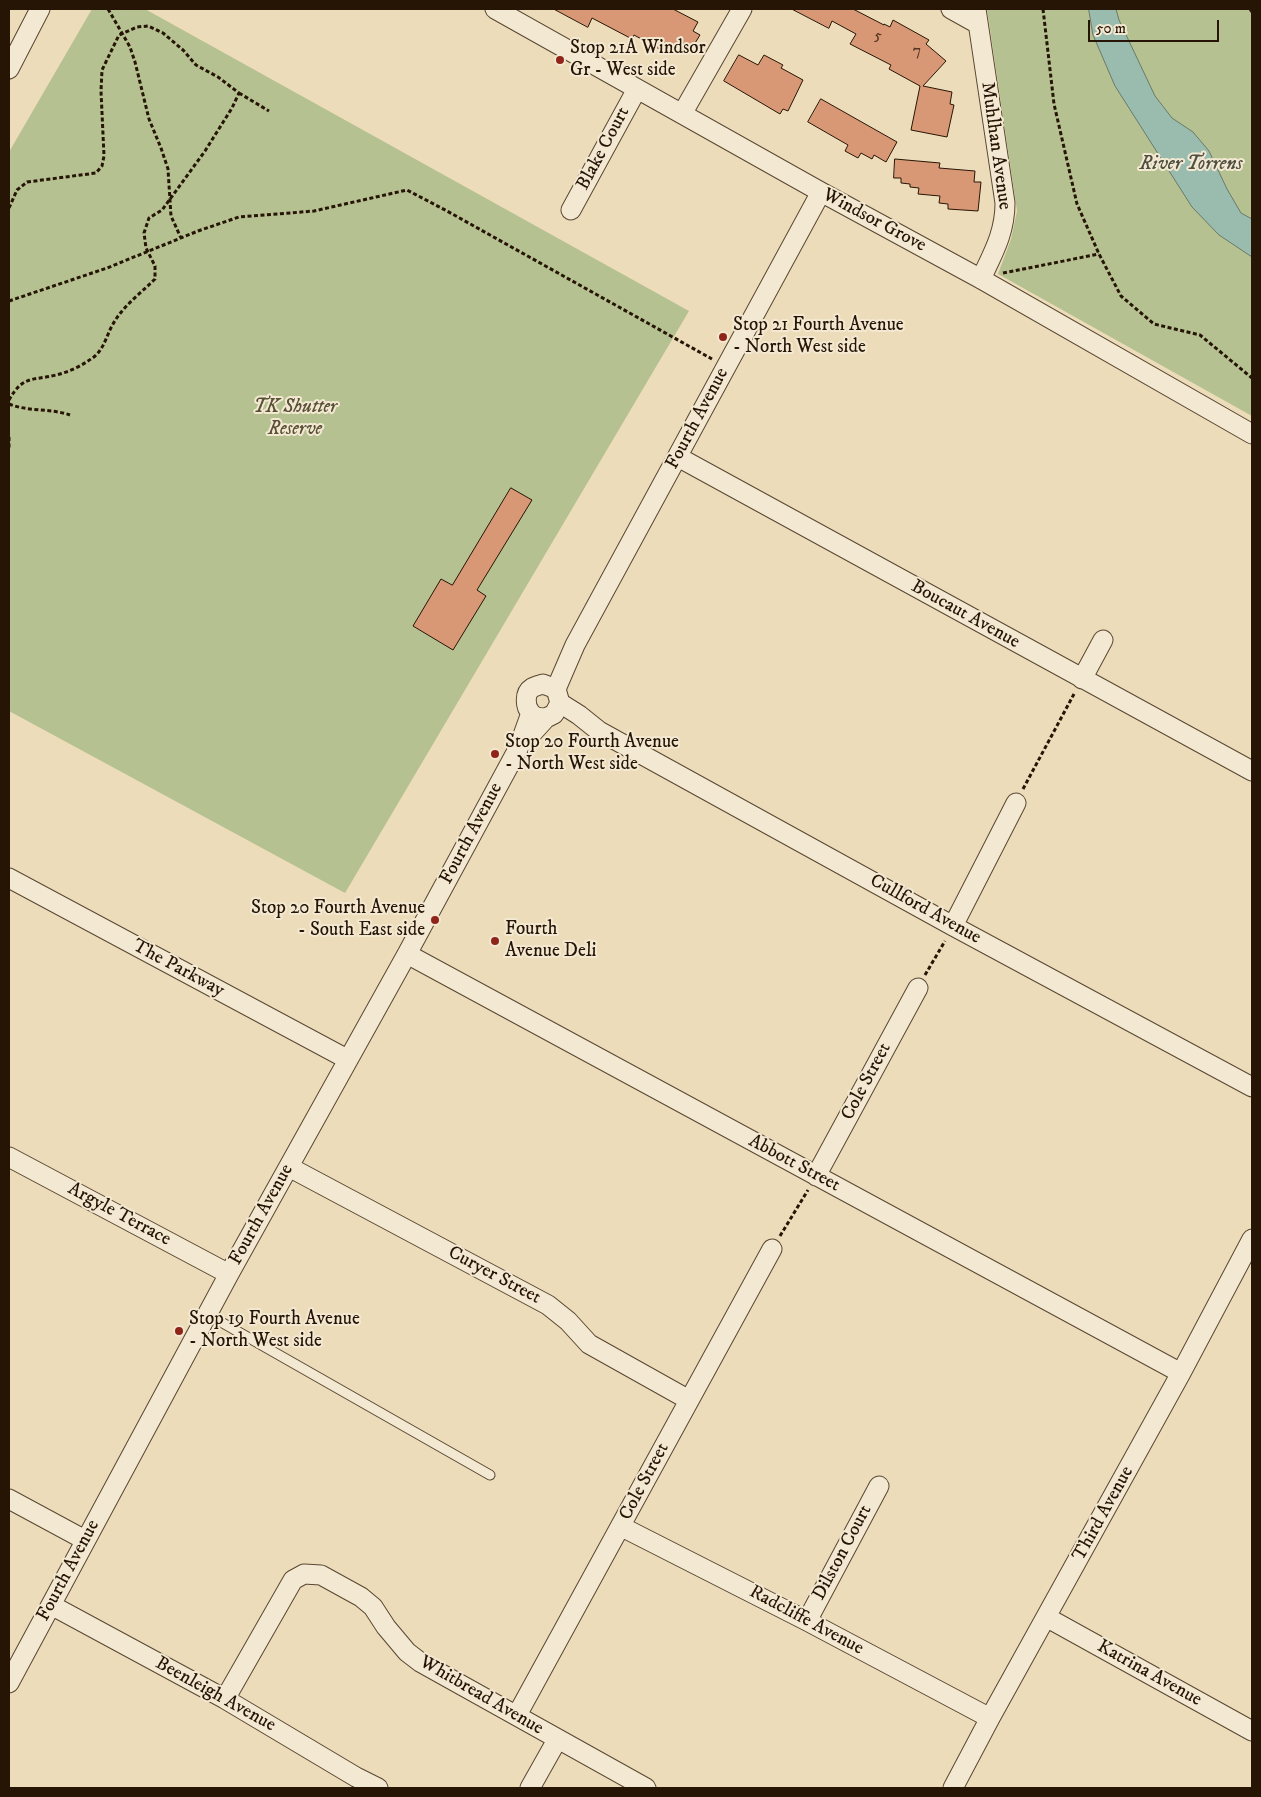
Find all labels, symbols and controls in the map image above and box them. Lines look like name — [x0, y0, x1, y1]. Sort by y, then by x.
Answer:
scale bar — [1091, 10, 1222, 42]
text: 50 m — [1096, 19, 1126, 38]
house number: 5 — [874, 27, 882, 47]
place label: Stop 21A Windsor Gr - West side — [570, 38, 706, 82]
house number: 7 — [913, 42, 921, 62]
marker: Stop 21A Windsor Gr - West side — [554, 54, 566, 66]
street label: Muhlhan Avenue — [975, 81, 1015, 211]
street label: Blake Court — [573, 103, 635, 195]
water label: River Torrens — [1139, 153, 1243, 177]
street label: Windsor Grove — [818, 184, 930, 258]
place label: Stop 21 Fourth Avenue - North West side — [733, 315, 904, 359]
marker: Stop 21 Fourth Avenue - North West side — [717, 331, 729, 343]
street label: Fourth Avenue — [662, 364, 734, 474]
park label: TK Shutter Reserve — [253, 397, 337, 441]
street label: Boucaut Avenue — [907, 576, 1023, 654]
place label: Stop 20 Fourth Avenue - North West side — [505, 732, 679, 776]
marker: Stop 20 Fourth Avenue - North West side — [489, 748, 501, 760]
street label: Fourth Avenue — [436, 779, 508, 889]
street label: Cullford Avenue — [865, 870, 985, 950]
place label: Stop 20 Fourth Avenue - South East side — [251, 898, 425, 942]
marker: Stop 20 Fourth Avenue - South East side — [429, 914, 441, 926]
place label: Fourth Avenue Deli — [505, 919, 596, 963]
street label: The Parkway — [128, 935, 228, 1003]
marker: Fourth Avenue Deli — [489, 935, 501, 947]
street label: Cole Street — [837, 1039, 897, 1125]
street label: Abbott Street — [744, 1130, 844, 1198]
street label: Fourth Avenue — [225, 1161, 299, 1269]
street label: Argyle Terrace — [64, 1178, 174, 1252]
street label: Curyer Street — [444, 1242, 544, 1310]
place label: Stop 19 Fourth Avenue - North West side — [189, 1309, 360, 1353]
marker: Stop 19 Fourth Avenue - North West side — [173, 1325, 185, 1337]
street label: Cole Street — [615, 1439, 675, 1525]
street label: Third Avenue — [1069, 1463, 1139, 1565]
street label: Dilston Court — [808, 1501, 878, 1605]
street label: Fourth Avenue — [33, 1516, 105, 1626]
street label: Radcliffe Avenue — [745, 1581, 867, 1661]
street label: Katrina Avenue — [1093, 1636, 1205, 1712]
street label: Whitbread Avenue — [415, 1651, 547, 1741]
street label: Beenleigh Avenue — [151, 1653, 279, 1737]

